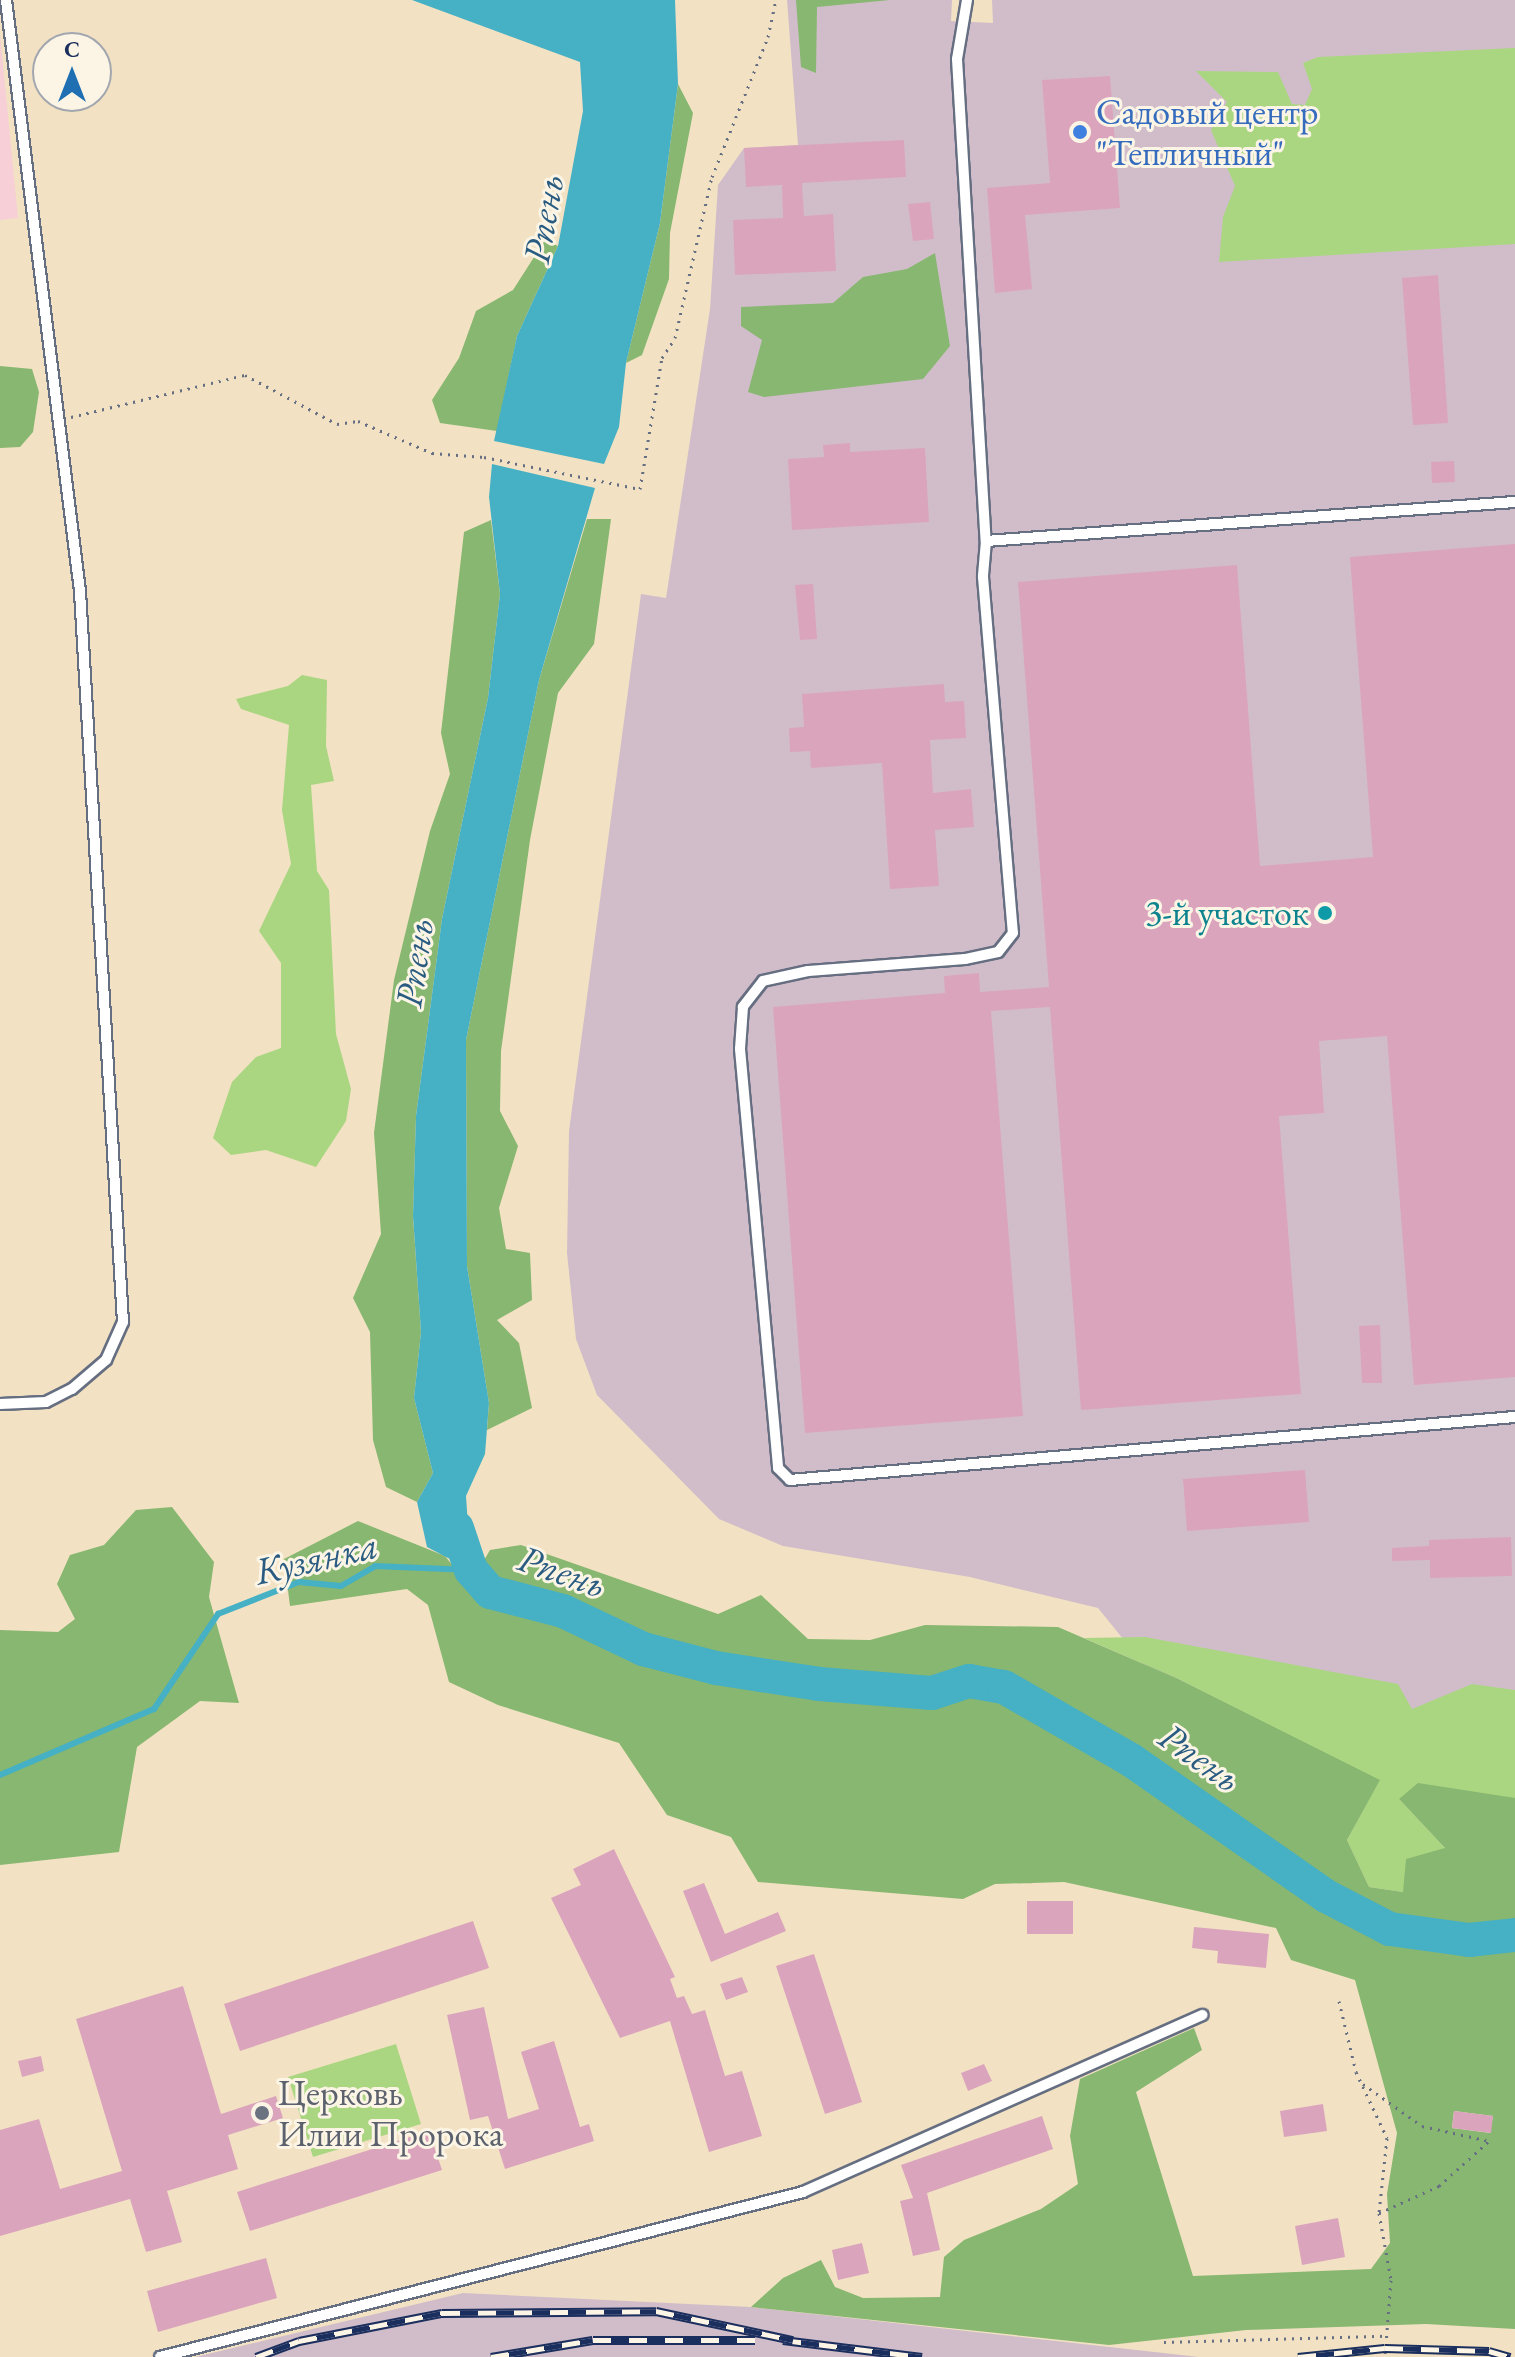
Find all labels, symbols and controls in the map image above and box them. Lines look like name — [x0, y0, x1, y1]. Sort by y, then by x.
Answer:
north arrow — [32, 32, 112, 112]
text: С — [64, 35, 80, 64]
place label: Садовый центр "Тепличный" — [1096, 89, 1318, 174]
marker: Садовый центр "Тепличный" — [1071, 123, 1089, 141]
water label: Рпень — [513, 171, 573, 267]
place label: 3-й участок — [1145, 891, 1309, 935]
marker: 3-й участок — [1316, 904, 1334, 922]
water label: Рпень — [385, 915, 443, 1011]
water label: Кузянка — [250, 1522, 382, 1594]
water label: Рпень — [512, 1535, 612, 1607]
water label: Рпень — [1150, 1713, 1250, 1801]
place label: Церковь Илии Пророка — [278, 2070, 503, 2155]
marker: Церковь Илии Пророка — [253, 2104, 271, 2122]

